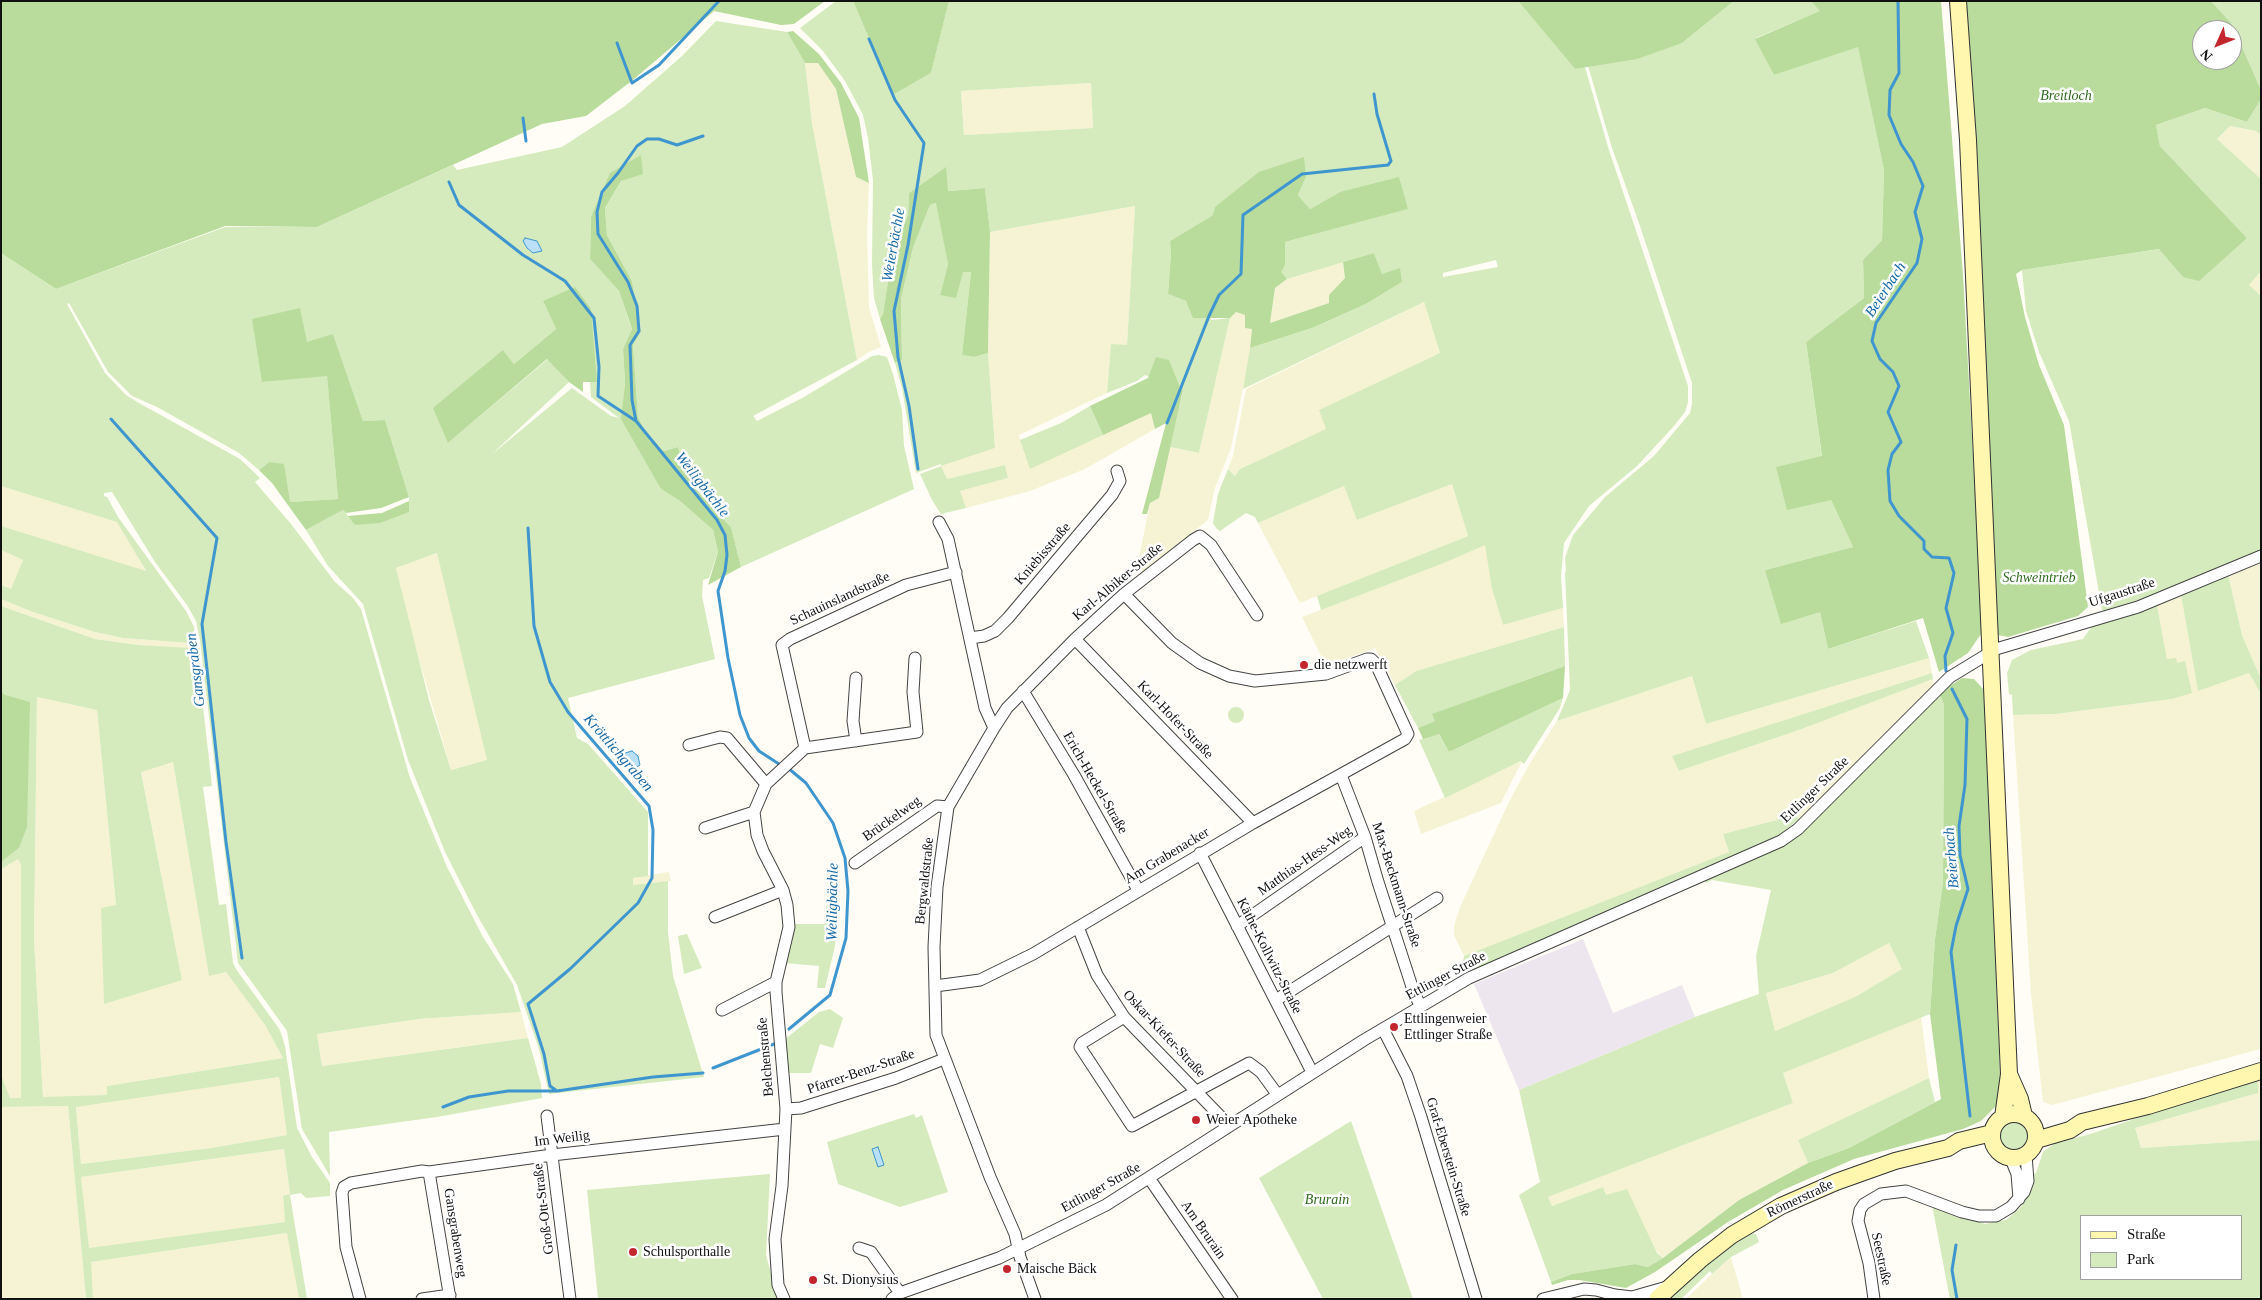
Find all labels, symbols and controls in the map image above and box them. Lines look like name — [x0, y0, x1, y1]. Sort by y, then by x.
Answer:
north arrow — [2192, 20, 2242, 70]
text: N — [2198, 46, 2215, 64]
park label: Breitloch — [2040, 88, 2092, 104]
water label: Weierbächle — [879, 207, 909, 283]
water label: Beierbach — [1862, 259, 1910, 321]
water label: Weiligbächle — [671, 449, 733, 521]
street label: Kniebisstraße — [1011, 519, 1075, 589]
street label: Karl-Albiker-Straße — [1070, 539, 1166, 625]
street label: Schauinslandstraße — [787, 569, 893, 629]
park label: Schweintrieb — [2002, 570, 2076, 586]
street label: Ufgaustraße — [2087, 574, 2157, 612]
water label: Gansgraben — [183, 632, 209, 708]
place label: die netzwerft — [1314, 657, 1387, 673]
marker: die netzwerft — [1298, 659, 1310, 671]
street label: Karl-Hofer-Straße — [1133, 677, 1217, 763]
water label: Kröttlichgraben — [579, 711, 657, 795]
street label: Erich-Heckel-Straße — [1059, 729, 1131, 837]
street label: Ettlinger Straße — [1777, 753, 1853, 827]
street label: Brückelweg — [859, 793, 925, 845]
street label: Max-Beckmann-Straße — [1368, 820, 1424, 950]
street label: Matthias-Hess-Weg — [1255, 822, 1355, 900]
street label: Am Grabenacker — [1122, 824, 1212, 888]
water label: Beierbach — [1940, 827, 1964, 889]
street label: Bergwaldstraße — [912, 837, 938, 925]
water label: Weiligbächle — [823, 863, 843, 941]
street label: Käthe-Kollwitz-Straße — [1233, 895, 1305, 1017]
street label: Ettlinger Straße — [1403, 948, 1489, 1004]
street label: Oskar-Kiefer-Straße — [1119, 987, 1209, 1081]
place label: Ettlingenweier Ettlinger Straße — [1404, 1011, 1492, 1044]
street label: Belchenstraße — [754, 1017, 778, 1097]
marker: Ettlingenweier Ettlinger Straße — [1388, 1021, 1400, 1033]
street label: Pfarrer-Benz-Straße — [805, 1046, 917, 1098]
street label: Graf-Eberstein-Straße — [1422, 1095, 1474, 1219]
place label: Weier Apotheke — [1206, 1112, 1297, 1128]
marker: Weier Apotheke — [1190, 1114, 1202, 1126]
street label: Im Weilig — [533, 1127, 591, 1151]
street label: Ettlinger Straße — [1058, 1159, 1144, 1217]
street label: Groß-Ott-Straße — [530, 1162, 558, 1256]
street label: Römerstraße — [1764, 1176, 1836, 1222]
street label: Gansgrabenweg — [440, 1187, 470, 1279]
park label: Brurain — [1305, 1192, 1349, 1208]
street label: Am Brurain — [1177, 1198, 1229, 1262]
legend — [2080, 1215, 2242, 1280]
text: Straße — [2127, 1226, 2165, 1242]
street label: Seestraße — [1867, 1231, 1895, 1287]
place label: Schulsporthalle — [643, 1244, 730, 1260]
marker: Schulsporthalle — [627, 1246, 639, 1258]
text: Park — [2127, 1251, 2155, 1267]
place label: Maische Bäck — [1017, 1261, 1097, 1277]
marker: Maische Bäck — [1001, 1263, 1013, 1275]
place label: St. Dionysius — [823, 1272, 898, 1288]
marker: St. Dionysius — [807, 1274, 819, 1286]

